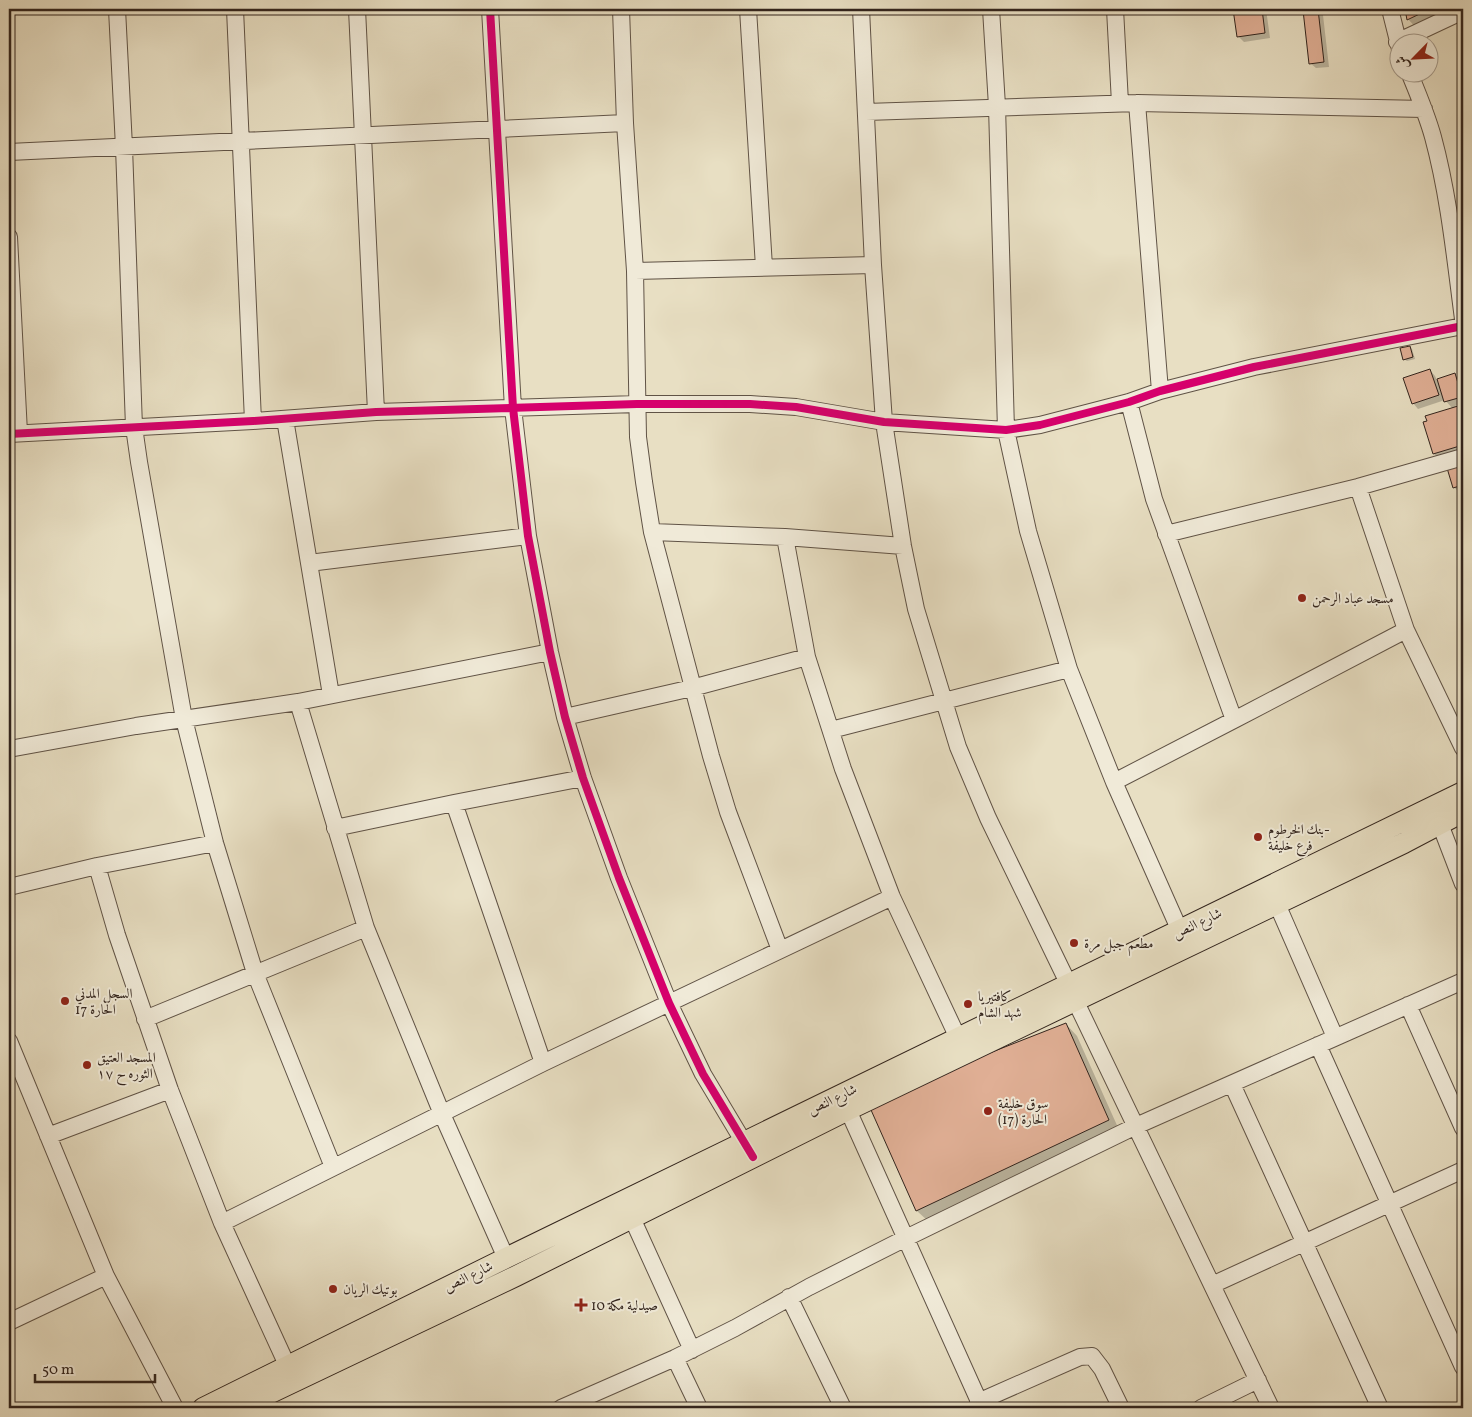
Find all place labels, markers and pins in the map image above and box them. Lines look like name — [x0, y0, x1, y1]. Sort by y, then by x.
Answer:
place label: مسجد عباد الرحمن — [1312, 590, 1394, 609]
marker: مسجد عباد الرحمن — [1296, 592, 1308, 604]
place label: بنك الخرطوم- فرع خليفة — [1268, 821, 1330, 857]
marker: بنك الخرطوم- فرع خليفة — [1252, 831, 1264, 843]
place label: مطعم جبل مرة — [1084, 935, 1153, 957]
marker: مطعم جبل مرة — [1068, 937, 1080, 949]
place label: السجل المدني الحارة 17 — [75, 985, 133, 1020]
place label: كافتيريا شهد الشام — [978, 988, 1022, 1025]
marker: السجل المدني الحارة 17 — [59, 995, 71, 1007]
marker: كافتيريا شهد الشام — [962, 998, 974, 1010]
place label: المسجد العتيق الثوره ح ١٧ — [97, 1049, 156, 1086]
marker: المسجد العتيق الثوره ح ١٧ — [81, 1059, 93, 1071]
place label: سوق خليفة الحارة (17) — [998, 1095, 1049, 1130]
marker: سوق خليفة الحارة (17) — [982, 1105, 994, 1117]
place label: بوتيك الريان — [343, 1281, 398, 1300]
marker: بوتيك الريان — [327, 1283, 339, 1295]
place label: صيدلية مكة 10 — [591, 1297, 658, 1316]
marker: صيدلية مكة 10 — [575, 1299, 587, 1311]

